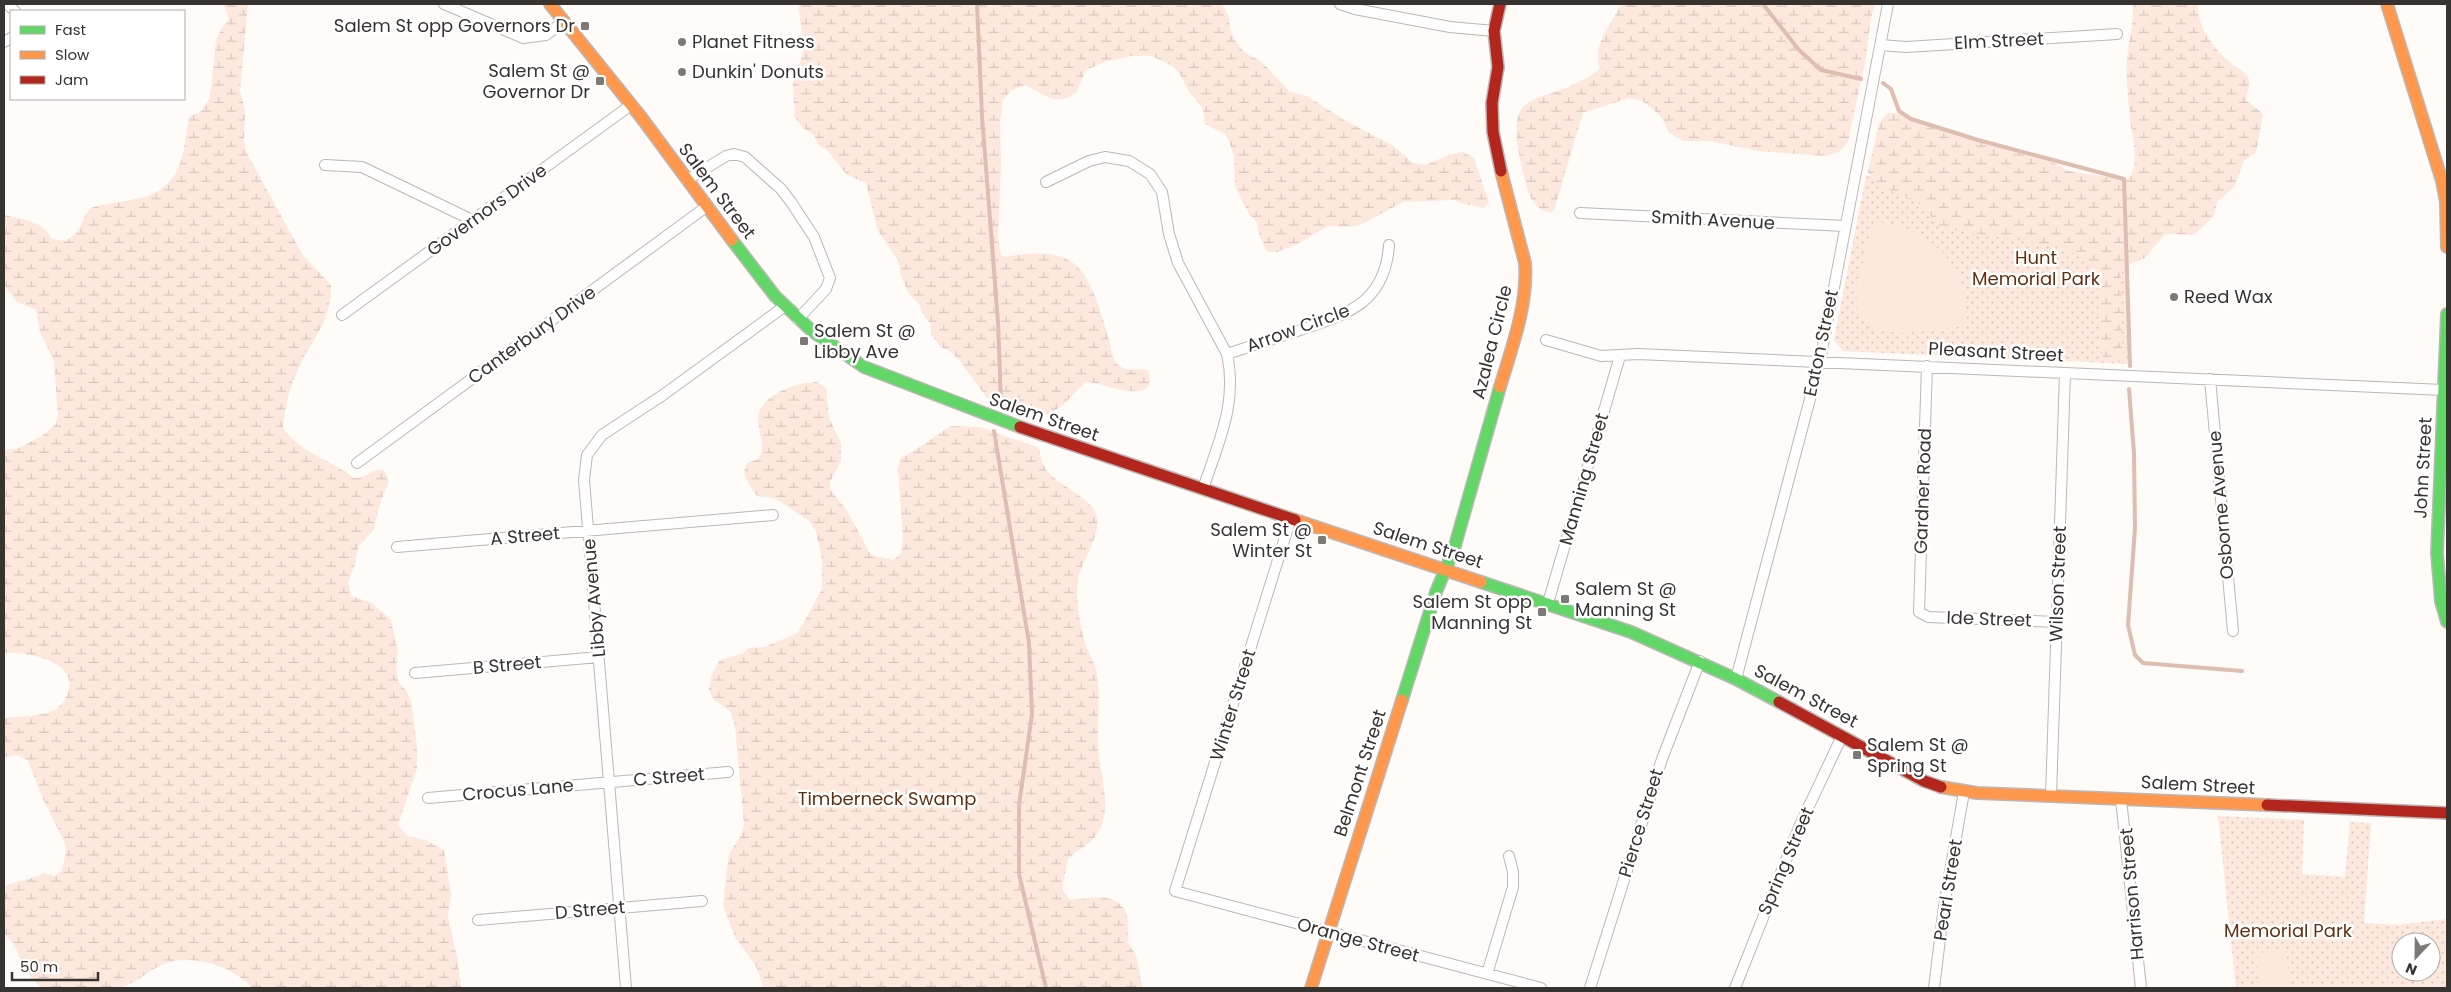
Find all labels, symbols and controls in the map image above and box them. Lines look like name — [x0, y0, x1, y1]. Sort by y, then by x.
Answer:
legend — [10, 10, 185, 100]
place label: Salem St opp Governors Dr — [334, 13, 575, 38]
text: Fast — [55, 19, 86, 40]
marker: Salem St opp Governors Dr — [579, 20, 591, 32]
street label: Elm Street — [1954, 26, 2044, 55]
place label: Planet Fitness — [692, 29, 815, 54]
marker: Planet Fitness — [676, 36, 688, 48]
text: Slow — [55, 44, 90, 65]
place label: Salem St @ Governor Dr — [483, 58, 590, 104]
place label: Dunkin' Donuts — [692, 59, 824, 84]
marker: Dunkin' Donuts — [676, 66, 688, 78]
text: Jam — [55, 69, 89, 90]
marker: Salem St @ Governor Dr — [594, 75, 606, 87]
street label: Salem Street — [673, 138, 762, 244]
street label: Governors Drive — [422, 158, 552, 262]
street label: Smith Avenue — [1650, 204, 1776, 235]
park label: Hunt Memorial Park — [1972, 245, 2101, 291]
street label: Canterbury Drive — [463, 280, 601, 390]
street label: Azalea Circle — [1465, 282, 1518, 401]
place label: Reed Wax — [2184, 284, 2273, 309]
street label: Eaton Street — [1797, 287, 1844, 399]
marker: Reed Wax — [2168, 291, 2180, 303]
street label: Arrow Circle — [1243, 297, 1353, 358]
place label: Salem St @ Libby Ave — [814, 318, 916, 364]
marker: Salem St @ Libby Ave — [798, 335, 810, 347]
street label: Pleasant Street — [1928, 335, 2064, 368]
street label: Salem Street — [986, 386, 1102, 447]
street label: Manning Street — [1553, 410, 1614, 548]
street label: John Street — [2407, 417, 2438, 519]
street label: Gardner Road — [1908, 428, 1937, 554]
street label: Osborne Avenue — [2202, 430, 2239, 580]
street label: Salem Street — [1370, 515, 1486, 574]
place label: Salem St @ Winter St — [1210, 517, 1312, 563]
street label: A Street — [489, 520, 561, 551]
street label: Wilson Street — [2043, 525, 2072, 643]
marker: Salem St @ Winter St — [1316, 534, 1328, 546]
street label: Libby Avenue — [576, 538, 611, 658]
place label: Salem St @ Manning St — [1575, 576, 1677, 622]
place label: Salem St opp Manning St — [1413, 589, 1532, 635]
marker: Salem St @ Manning St — [1559, 593, 1571, 605]
street label: Ide Street — [1946, 605, 2032, 632]
marker: Salem St opp Manning St — [1536, 606, 1548, 618]
street label: Winter Street — [1204, 646, 1261, 764]
street label: B Street — [472, 649, 542, 680]
street label: Salem Street — [1750, 658, 1863, 733]
street label: Belmont Street — [1327, 706, 1392, 840]
place label: Salem St @ Spring St — [1867, 732, 1969, 778]
marker: Salem St @ Spring St — [1851, 749, 1863, 761]
street label: C Street — [632, 761, 706, 792]
street label: Pierce Street — [1612, 765, 1669, 880]
street label: Salem Street — [2140, 769, 2256, 800]
street label: Crocus Lane — [461, 772, 575, 807]
park label: Timberneck Swamp — [798, 786, 976, 811]
street label: Spring Street — [1752, 803, 1820, 919]
street label: Harrison Street — [2113, 827, 2150, 961]
street label: Pearl Street — [1927, 837, 1968, 942]
street label: D Street — [554, 894, 626, 925]
street label: Orange Street — [1294, 911, 1422, 968]
park label: Memorial Park — [2224, 918, 2353, 943]
north arrow — [2391, 932, 2441, 982]
scale bar — [12, 950, 99, 982]
text: 50 m — [20, 956, 58, 977]
text: N — [2403, 958, 2420, 980]

